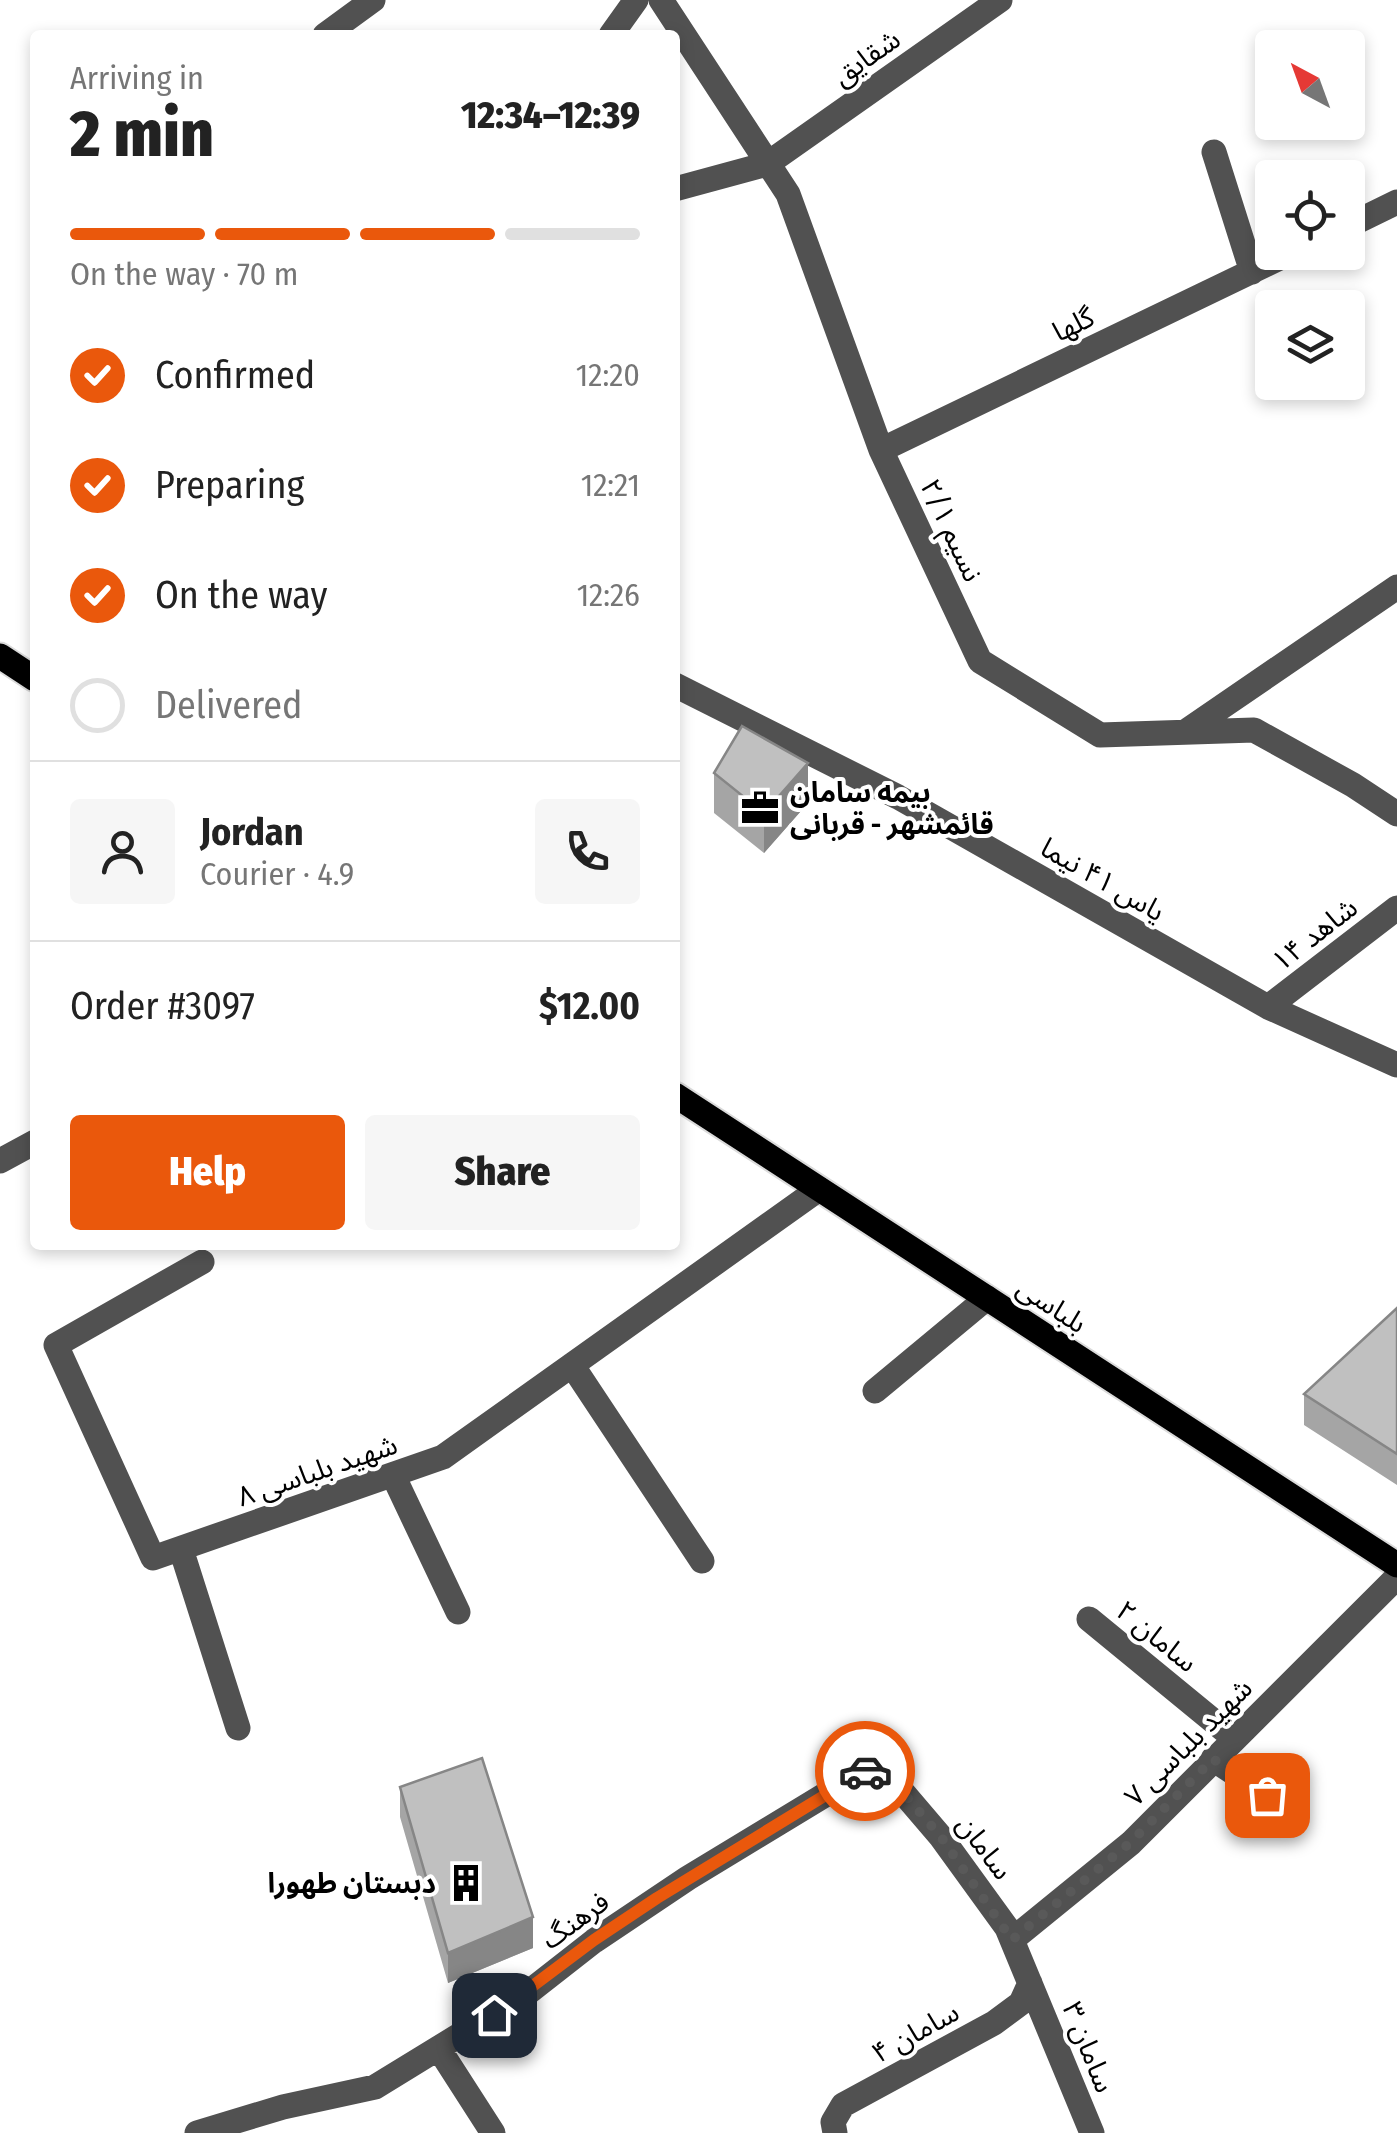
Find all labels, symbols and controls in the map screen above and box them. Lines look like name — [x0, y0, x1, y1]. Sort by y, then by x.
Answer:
street label: شقایق — [826, 22, 907, 93]
north arrow — [1255, 30, 1365, 140]
map controls — [1255, 30, 1365, 400]
text: Arriving in — [70, 59, 204, 97]
text: 12:34–12:39 — [461, 92, 640, 138]
text: 2 min — [70, 95, 214, 173]
button: locate — [1255, 160, 1365, 270]
text: On the way · 70 m — [70, 255, 298, 293]
button: layers — [1255, 290, 1365, 400]
street label: گلها — [1047, 300, 1100, 349]
icon: check — [70, 348, 125, 403]
text: Confirmed — [155, 352, 315, 398]
text: 12:20 — [576, 356, 640, 394]
icon: check — [70, 458, 125, 513]
text: Preparing — [155, 462, 304, 508]
text: 12:21 — [581, 466, 640, 504]
street label: نسیم ۲/۱ — [909, 474, 990, 589]
icon: check — [70, 568, 125, 623]
text: On the way — [155, 572, 327, 618]
text: 12:26 — [577, 576, 640, 614]
text: Delivered — [155, 682, 302, 728]
place label: بیمه سامان قائمشهر - قربانی — [790, 776, 994, 841]
office icon: بیمه سامان قائمشهر - قربانی — [739, 787, 781, 829]
button: person — [70, 799, 175, 904]
button: phone — [535, 799, 640, 904]
text: Jordan — [200, 809, 304, 855]
street label: یاس ۴۱ نیما — [1035, 831, 1171, 928]
text: Courier · 4.9 — [200, 855, 354, 893]
street label: شاهد ۱۴ — [1265, 891, 1364, 978]
text: Order #3097 — [70, 983, 255, 1029]
text: $12.00 — [539, 983, 640, 1029]
button: Help — [70, 1115, 345, 1230]
button: Share — [365, 1115, 640, 1230]
street label: بلباسی — [1011, 1271, 1093, 1340]
street label: شهید بلباسی ۸ — [233, 1428, 401, 1513]
street label: سامان ۲ — [1109, 1594, 1204, 1679]
street label: شهید بلباسی ۷ — [1118, 1672, 1259, 1813]
courier — [815, 1721, 915, 1821]
icon: car — [838, 1744, 893, 1799]
pin — [1225, 1753, 1310, 1838]
icon: bag — [1240, 1768, 1295, 1823]
street label: سامان — [950, 1809, 1019, 1886]
building icon: دبستان طهورا — [445, 1862, 487, 1904]
place label: دبستان طهورا — [267, 1867, 436, 1900]
street label: فرهنگ — [535, 1885, 616, 1956]
pin — [452, 1973, 537, 2058]
icon: home — [467, 1988, 522, 2043]
street label: سامان ۴ — [866, 1995, 965, 2070]
street label: سامان ۳ — [1055, 1997, 1122, 2097]

